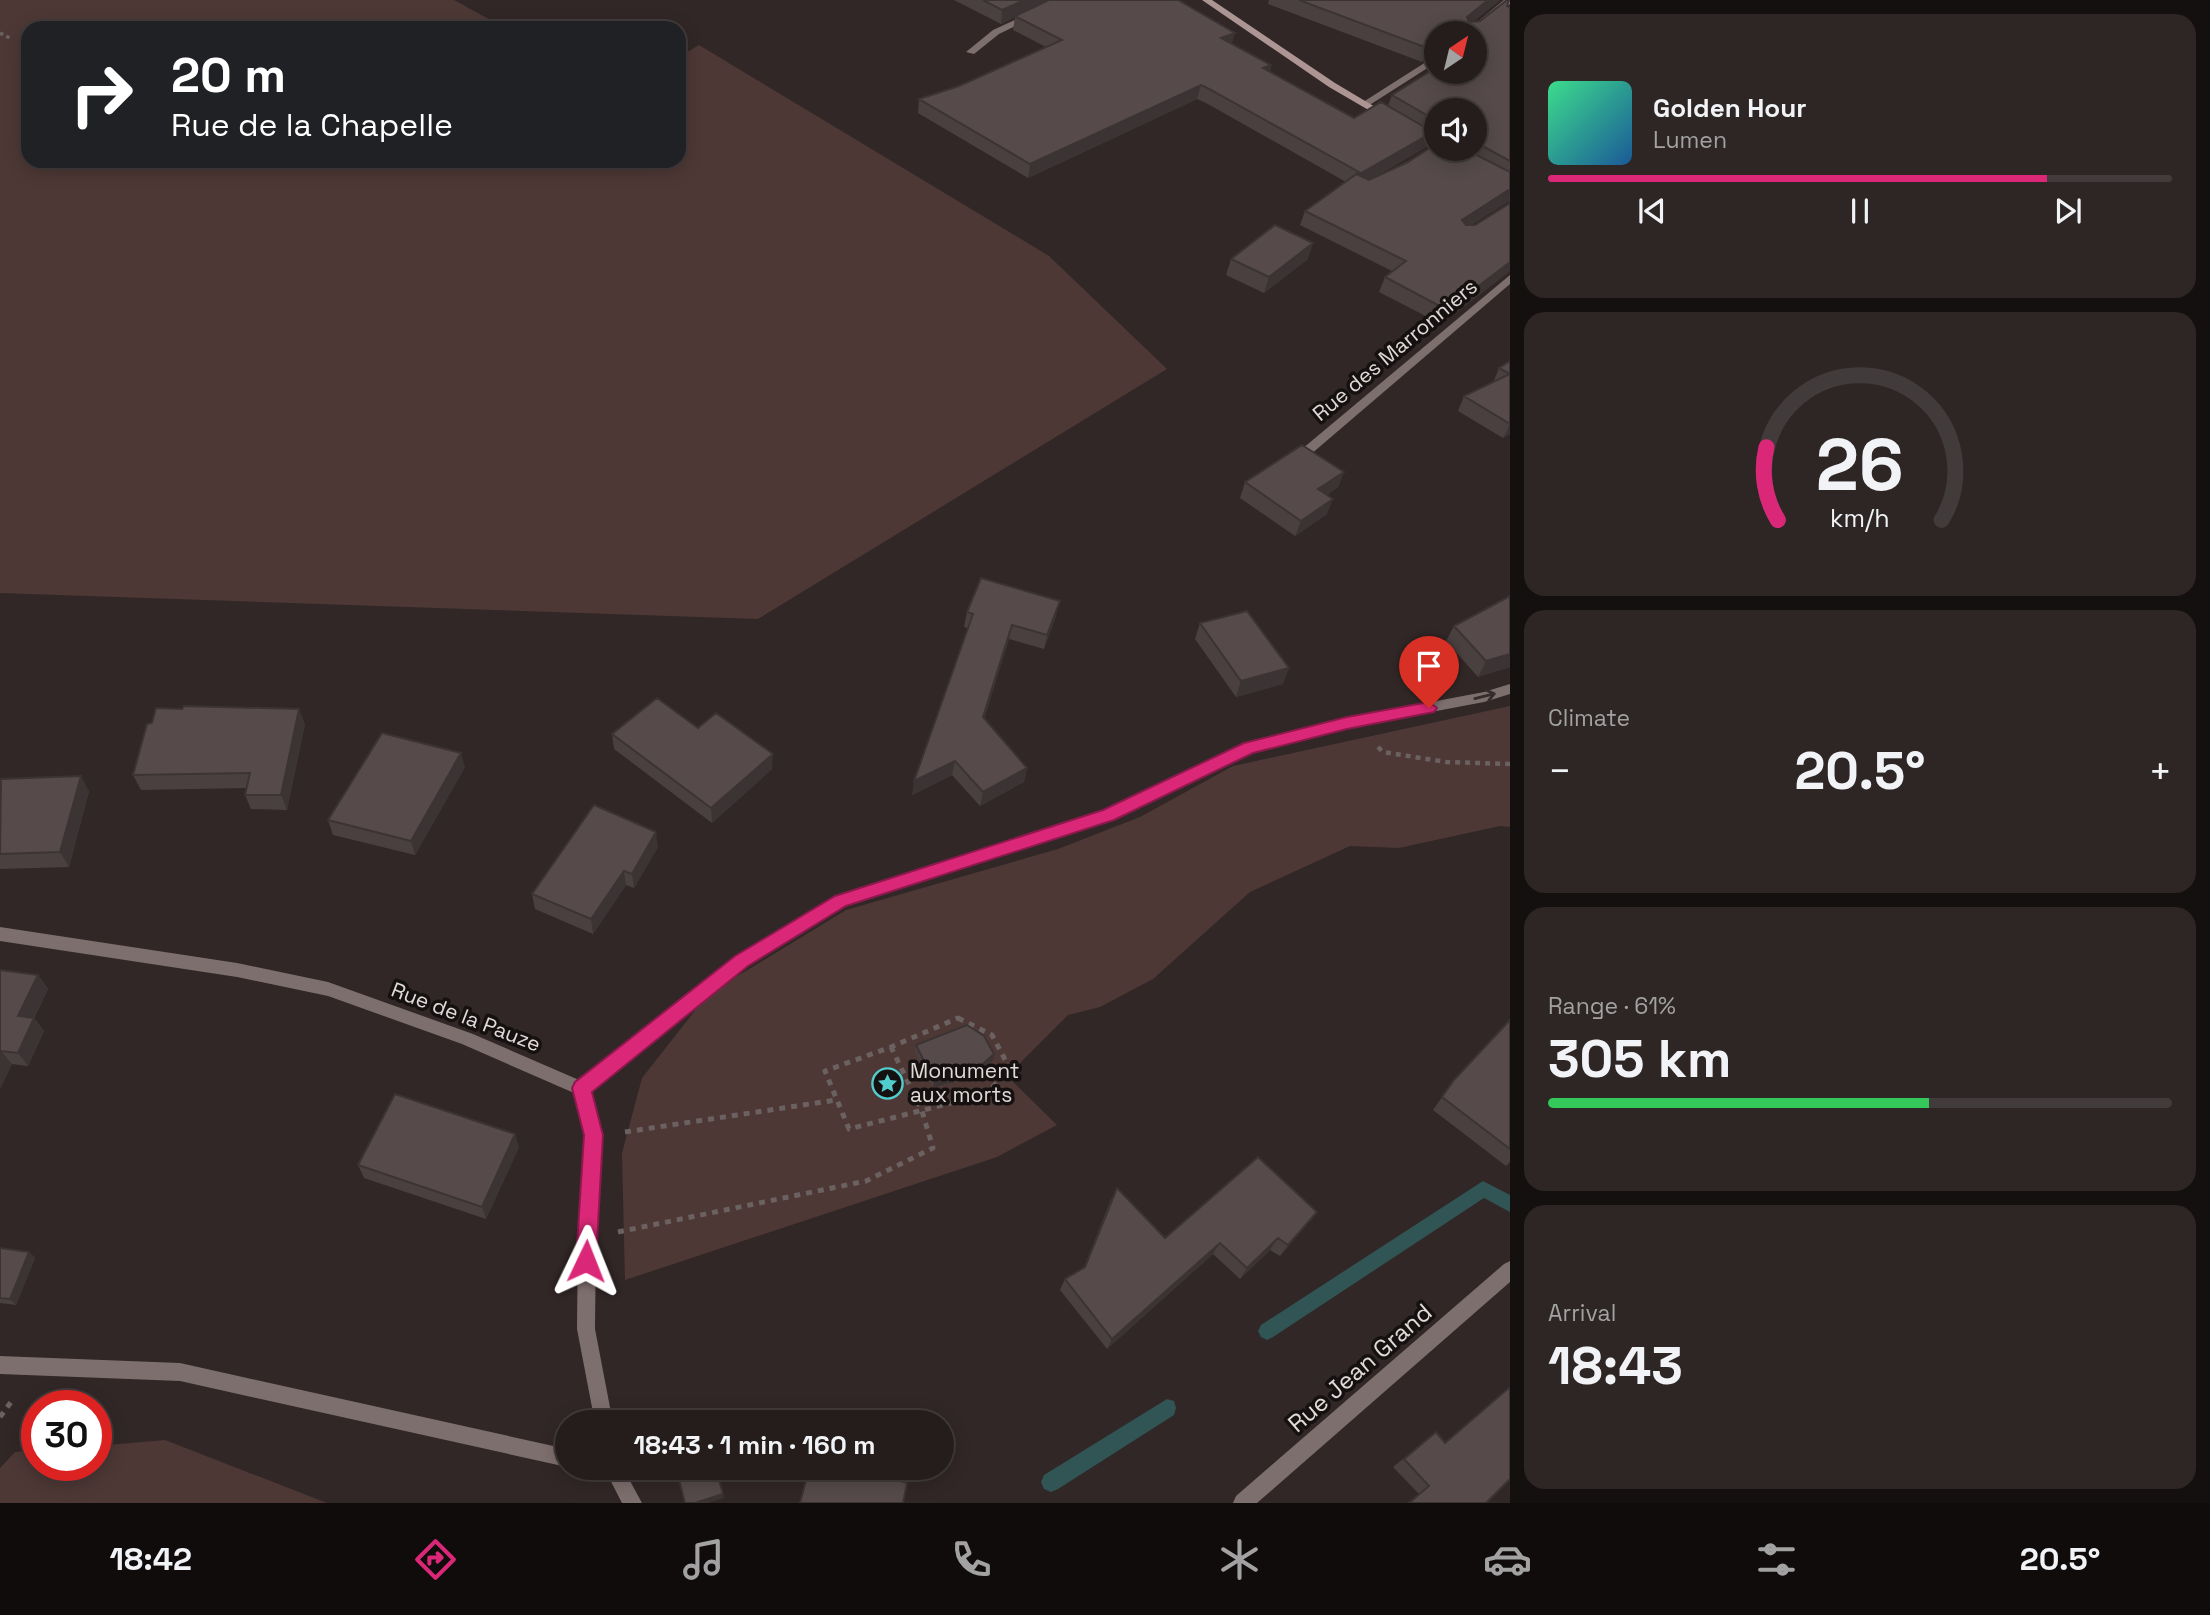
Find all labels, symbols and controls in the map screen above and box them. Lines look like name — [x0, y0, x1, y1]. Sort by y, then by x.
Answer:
north arrow — [1424, 21, 1488, 84]
map controls — [1424, 21, 1487, 161]
text: 20 m — [171, 44, 286, 106]
icon: right — [56, 49, 147, 140]
text: Golden Hour — [1653, 91, 1807, 125]
button: sound — [1424, 98, 1487, 161]
text: Rue de la Chapelle — [171, 105, 453, 145]
text: Lumen — [1653, 125, 1727, 155]
icon: previous — [1633, 192, 1671, 230]
icon: pause — [1841, 192, 1879, 230]
icon: next — [2049, 192, 2087, 230]
street label: Rue des Marronniers — [1307, 273, 1483, 427]
text: 26 — [1816, 418, 1904, 511]
text: km/h — [1830, 501, 1890, 533]
pin — [1399, 636, 1459, 708]
icon: arrive — [1410, 647, 1448, 685]
one-way arrow — [1473, 689, 1496, 702]
text: Climate — [1548, 703, 1630, 733]
text: 20.5° — [1794, 738, 1926, 804]
text: − — [1548, 747, 1572, 795]
text: + — [2148, 747, 2172, 795]
street label: Rue de la Pauze — [388, 976, 545, 1057]
text: Range · 61% — [1548, 991, 1676, 1021]
text: 305 km — [1548, 1026, 1731, 1092]
place label: Monument aux morts — [910, 1057, 1019, 1108]
place icon: Monument aux morts — [870, 1066, 904, 1100]
position arrow — [549, 1224, 623, 1298]
street label: Rue Jean Grand — [1281, 1296, 1438, 1439]
text: Arrival — [1548, 1298, 1616, 1328]
text: 18:43 — [1548, 1333, 1683, 1399]
speed limit sign: 30 — [21, 1390, 112, 1481]
text: 18:43 · 1 min · 160 m — [633, 1428, 876, 1462]
icon: directions — [411, 1535, 460, 1584]
icon: music — [679, 1535, 728, 1584]
icon: phone — [947, 1535, 996, 1584]
icon: climate — [1215, 1535, 1264, 1584]
icon: car — [1483, 1535, 1532, 1584]
icon: filters — [1752, 1535, 1801, 1584]
text: 18:42 — [110, 1539, 192, 1579]
text: 20.5° — [2020, 1539, 2100, 1579]

